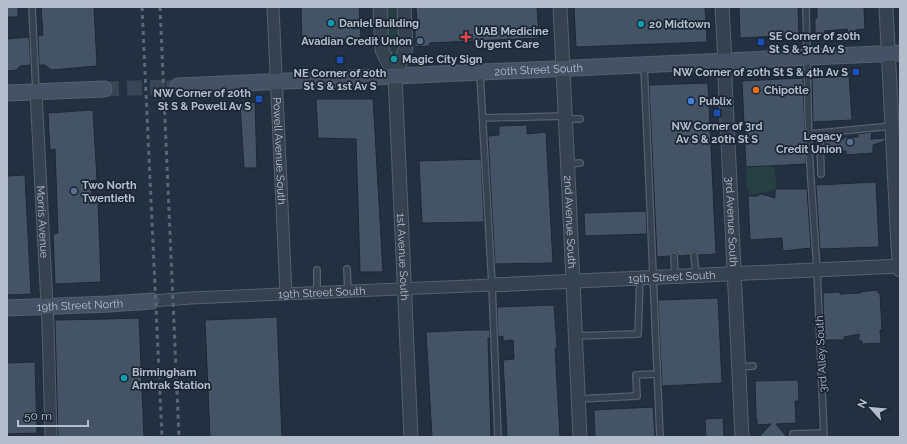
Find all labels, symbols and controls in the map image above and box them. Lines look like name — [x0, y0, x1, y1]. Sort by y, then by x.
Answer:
place label: Daniel Building — [339, 17, 419, 30]
marker: Daniel Building — [326, 18, 336, 28]
place label: 20 Midtown — [649, 18, 711, 31]
marker: 20 Midtown — [636, 19, 646, 29]
place label: UAB Medicine Urgent Care — [475, 25, 549, 51]
place label: SE Corner of 20th St S & 3rd Av S — [769, 30, 861, 56]
marker: UAB Medicine Urgent Care — [460, 31, 472, 43]
place label: Avadian Credit Union — [301, 35, 412, 48]
marker: Avadian Credit Union — [415, 36, 425, 46]
marker: SE Corner of 20th St S & 3rd Av S — [756, 37, 766, 47]
place label: Magic City Sign — [402, 53, 483, 66]
marker: Magic City Sign — [389, 54, 399, 64]
marker: NE Corner of 20th St S & 1st Av S — [335, 55, 345, 65]
street label: 20th Street South — [494, 62, 583, 79]
place label: NW Corner of 20th St S & 4th Av S — [673, 66, 848, 79]
place label: NE Corner of 20th St S & 1st Av S — [294, 67, 387, 93]
marker: NW Corner of 20th St S & 4th Av S — [851, 67, 861, 77]
place label: Chipotle — [764, 84, 809, 97]
marker: Chipotle — [751, 85, 761, 95]
place label: NW Corner of 20th St S & Powell Av S — [154, 87, 251, 113]
marker: NW Corner of 20th St S & Powell Av S — [254, 94, 264, 104]
place label: Publix — [699, 95, 732, 108]
marker: Publix — [686, 96, 696, 106]
street label: Powell Avenue South — [270, 97, 288, 205]
marker: NW Corner of 3rd Av S & 20th St S — [712, 108, 722, 118]
place label: NW Corner of 3rd Av S & 20th St S — [671, 120, 763, 146]
place label: Legacy Credit Union — [776, 130, 842, 156]
marker: Legacy Credit Union — [845, 137, 855, 147]
street label: 2nd Avenue South — [561, 175, 578, 268]
street label: 3rd Avenue South — [723, 176, 740, 267]
place label: Two North Twentieth — [82, 179, 137, 205]
street label: Morris Avenue — [34, 185, 51, 259]
marker: Two North Twentieth — [69, 186, 79, 196]
street label: 1st Avenue South — [394, 213, 411, 301]
street label: 19th Street South — [628, 269, 716, 286]
street label: 19th Street South — [278, 284, 366, 301]
street label: 19th Street North — [37, 297, 124, 314]
street label: 3rd Alley South — [813, 315, 830, 393]
place label: Birmingham Amtrak Station — [132, 366, 211, 392]
marker: Birmingham Amtrak Station — [119, 373, 129, 383]
north arrow — [851, 388, 891, 428]
text: N — [855, 397, 870, 410]
scale bar — [18, 402, 88, 428]
text: 50 m — [24, 409, 52, 423]

